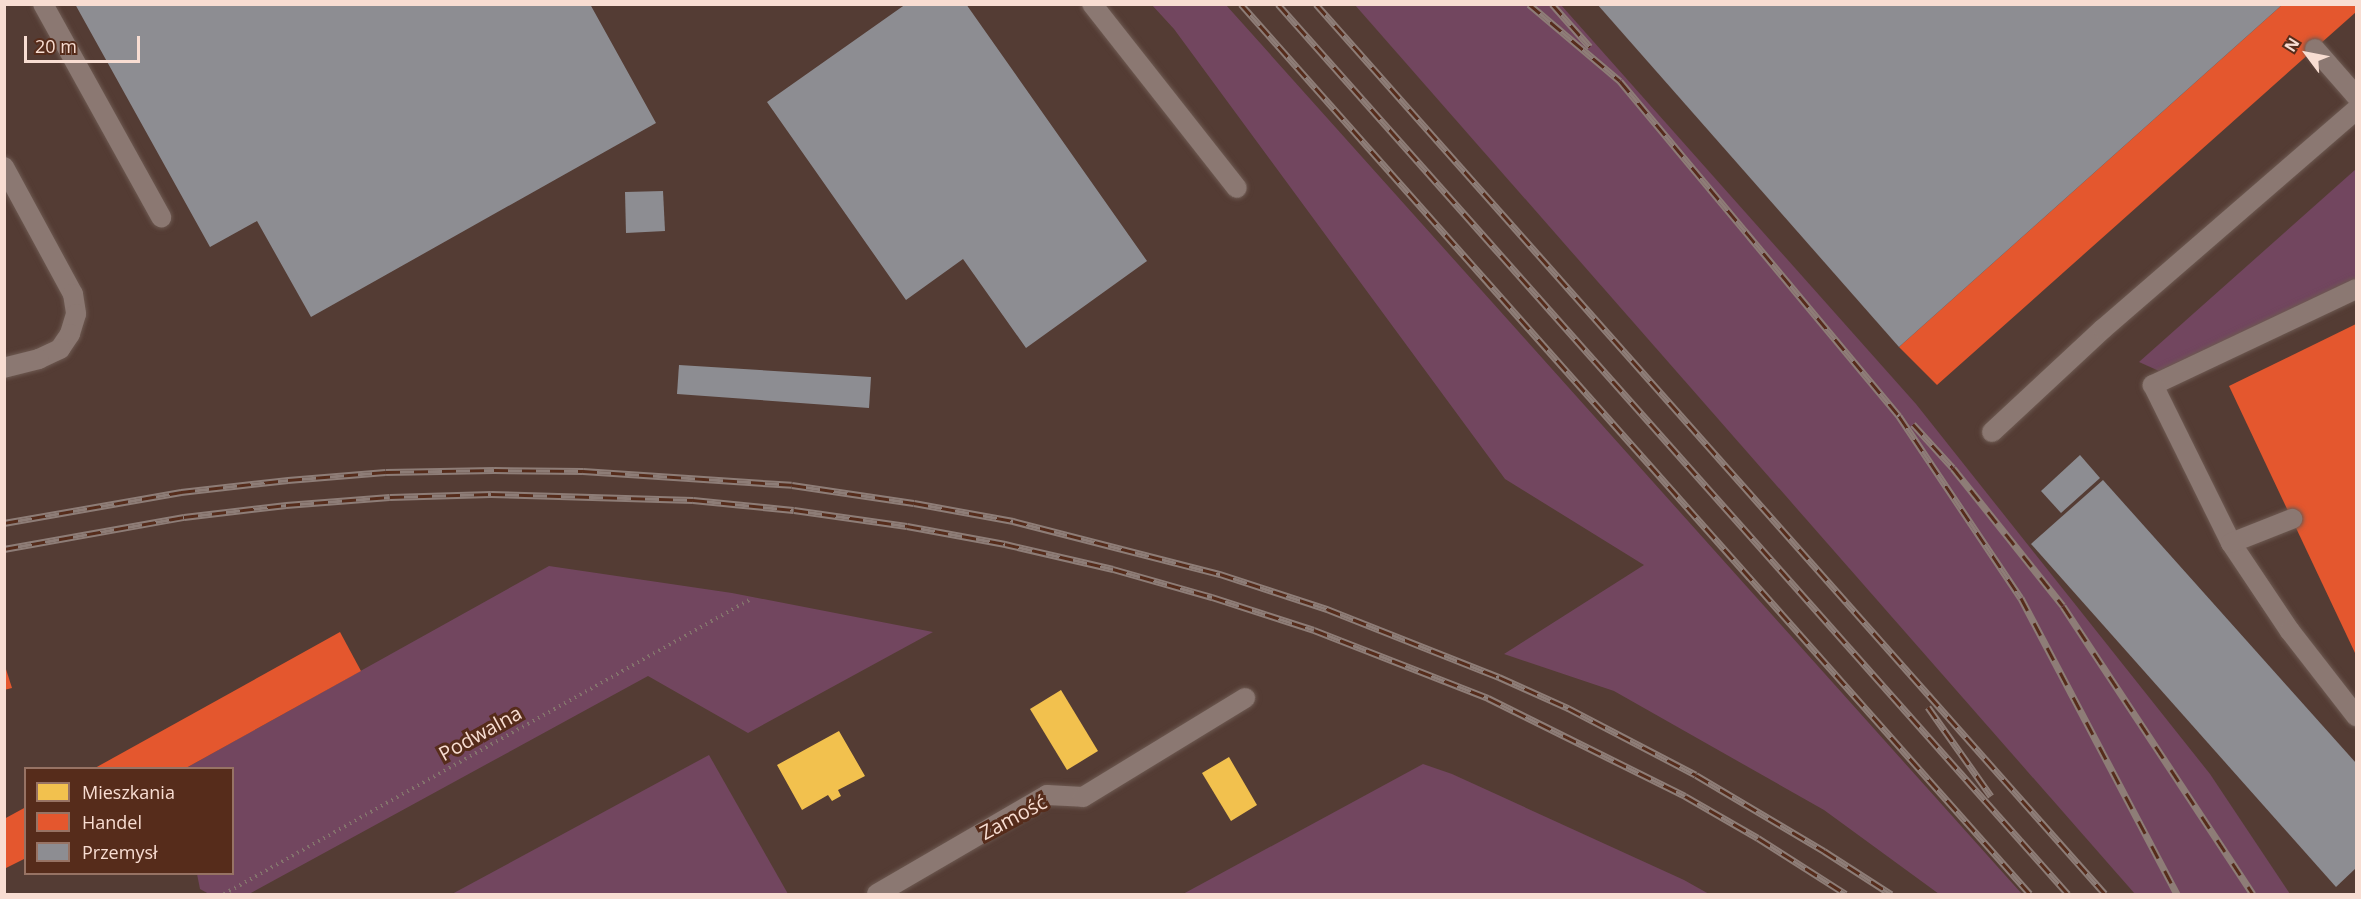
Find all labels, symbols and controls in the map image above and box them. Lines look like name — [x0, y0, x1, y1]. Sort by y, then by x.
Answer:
scale bar — [27, 24, 142, 62]
north arrow — [2277, 24, 2337, 84]
text: N — [2279, 33, 2305, 56]
text: 20 m — [35, 34, 77, 58]
street label: Podwalna — [434, 700, 526, 766]
legend — [24, 767, 234, 875]
text: Mieszkania — [82, 780, 175, 804]
street label: Zamość — [975, 789, 1051, 845]
text: Handel — [82, 810, 142, 834]
text: Przemysł — [82, 840, 158, 864]

